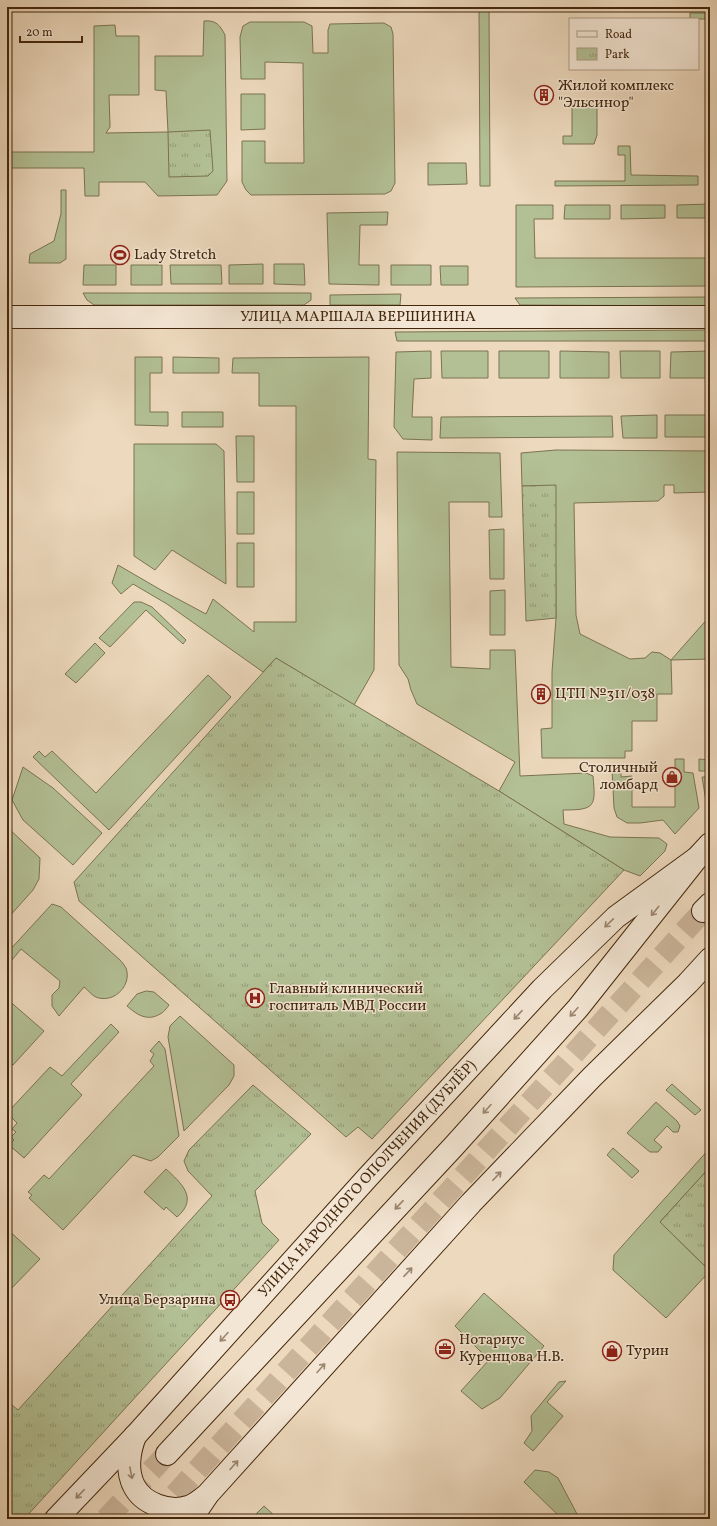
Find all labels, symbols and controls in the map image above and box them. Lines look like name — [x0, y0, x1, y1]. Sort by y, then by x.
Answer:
scale bar — [20, 18, 82, 44]
legend — [569, 18, 699, 70]
text: 20 m — [26, 25, 53, 41]
text: Road — [605, 27, 632, 43]
text: Park — [605, 47, 630, 63]
place label: Жилой комплекс "Эльсинор" — [558, 76, 675, 114]
building icon: Жилой комплекс "Эльсинор" — [533, 84, 555, 106]
sports icon: Lady Stretch — [109, 244, 131, 266]
place label: Lady Stretch — [134, 245, 216, 266]
street label: УЛИЦА МАРШАЛА ВЕРШИНИНА — [240, 307, 476, 328]
building icon: ЦТП №311/038 — [530, 683, 552, 705]
place label: ЦТП №311/038 — [555, 684, 655, 705]
place label: Столичный ломбард — [579, 758, 659, 796]
shop icon: Столичный ломбард — [661, 766, 683, 788]
one-way arrow — [651, 905, 660, 916]
one-way arrow — [604, 918, 614, 928]
place label: Главный клинический госпиталь МВД России — [269, 979, 426, 1017]
hospital icon: Главный клинический госпиталь МВД России — [244, 987, 266, 1009]
one-way arrow — [569, 1007, 579, 1017]
one-way arrow — [513, 1010, 522, 1020]
street label: УЛИЦА НАРОДНОГО ОПОЛЧЕНИЯ (ДУБЛЁР) — [254, 1056, 481, 1302]
one-way arrow — [482, 1104, 492, 1114]
one-way arrow — [492, 1171, 502, 1181]
one-way arrow — [395, 1199, 404, 1209]
one-way arrow — [404, 1266, 413, 1277]
bus stop icon: Улица Берзарина — [219, 1289, 241, 1311]
place label: Улица Берзарина — [98, 1290, 216, 1311]
place label: Нотариус Куренцова Н.В. — [459, 1330, 564, 1368]
one-way arrow — [220, 1331, 229, 1341]
office icon: Нотариус Куренцова Н.В. — [434, 1338, 456, 1360]
shop icon: Турин — [601, 1340, 623, 1362]
place label: Турин — [626, 1341, 669, 1362]
one-way arrow — [317, 1363, 326, 1373]
one-way arrow — [230, 1460, 239, 1470]
one-way arrow — [127, 1466, 135, 1479]
one-way arrow — [75, 1489, 85, 1499]

